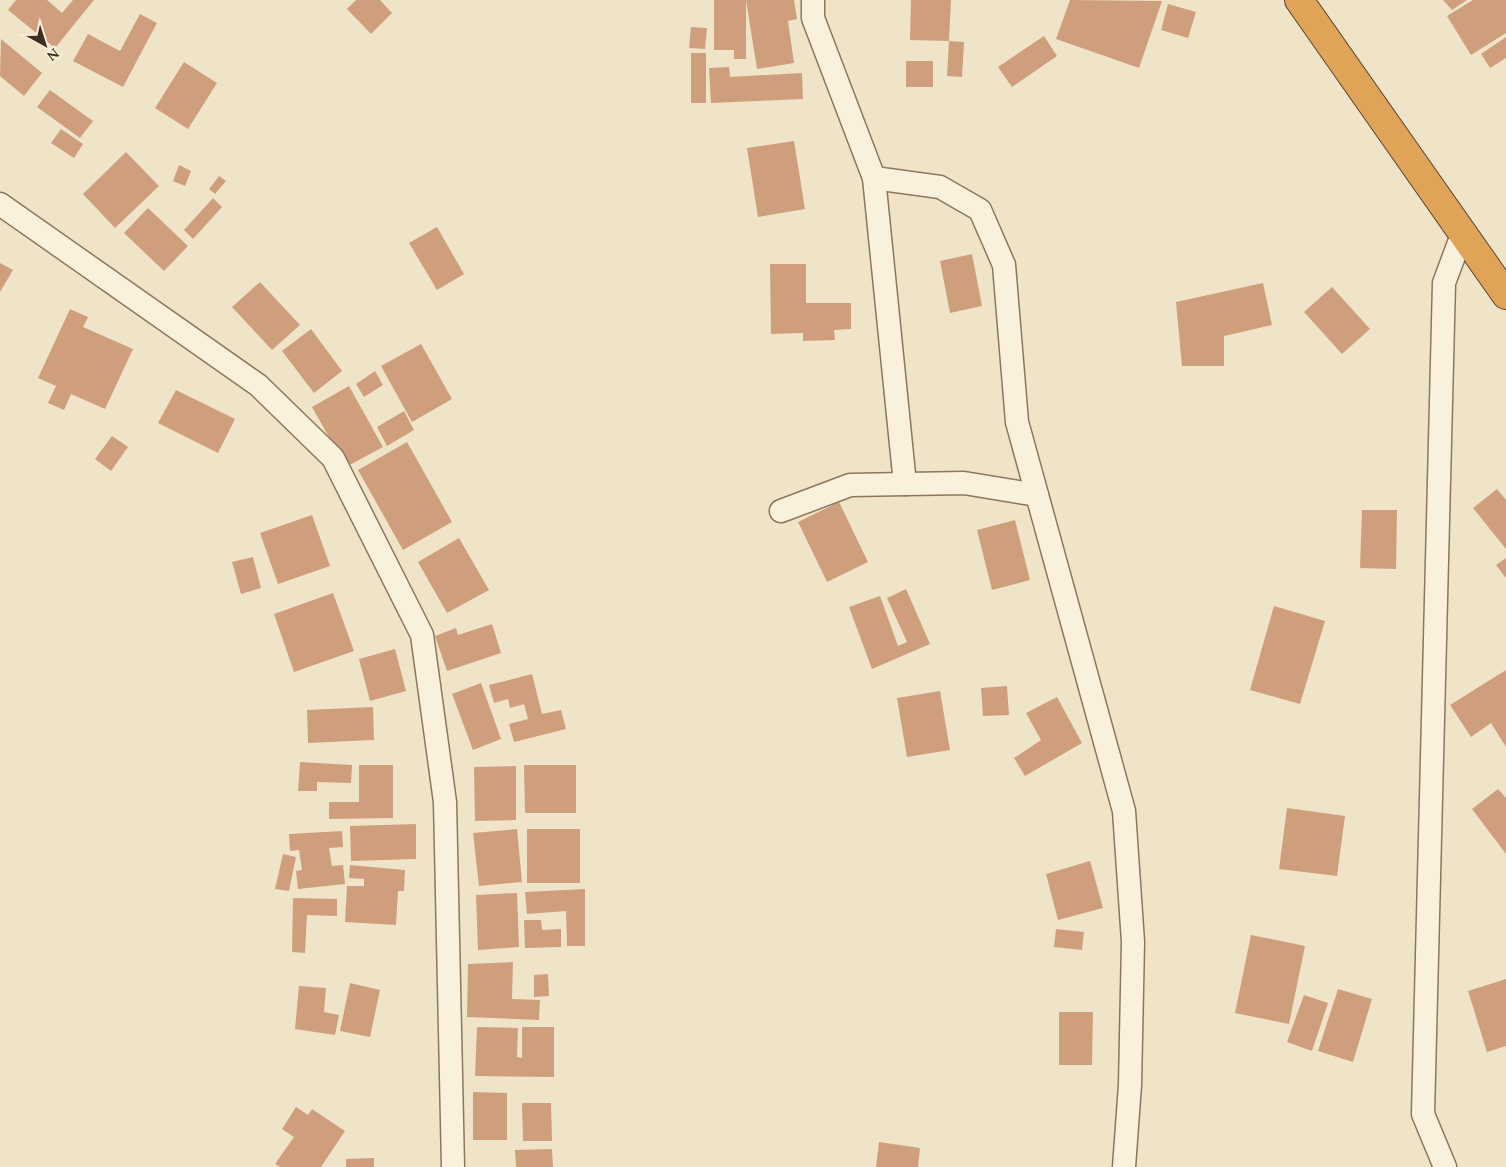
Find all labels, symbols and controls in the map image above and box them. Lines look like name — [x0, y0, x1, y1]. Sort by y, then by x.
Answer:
north arrow — [20, 20, 70, 70]
text: N — [42, 43, 64, 66]

